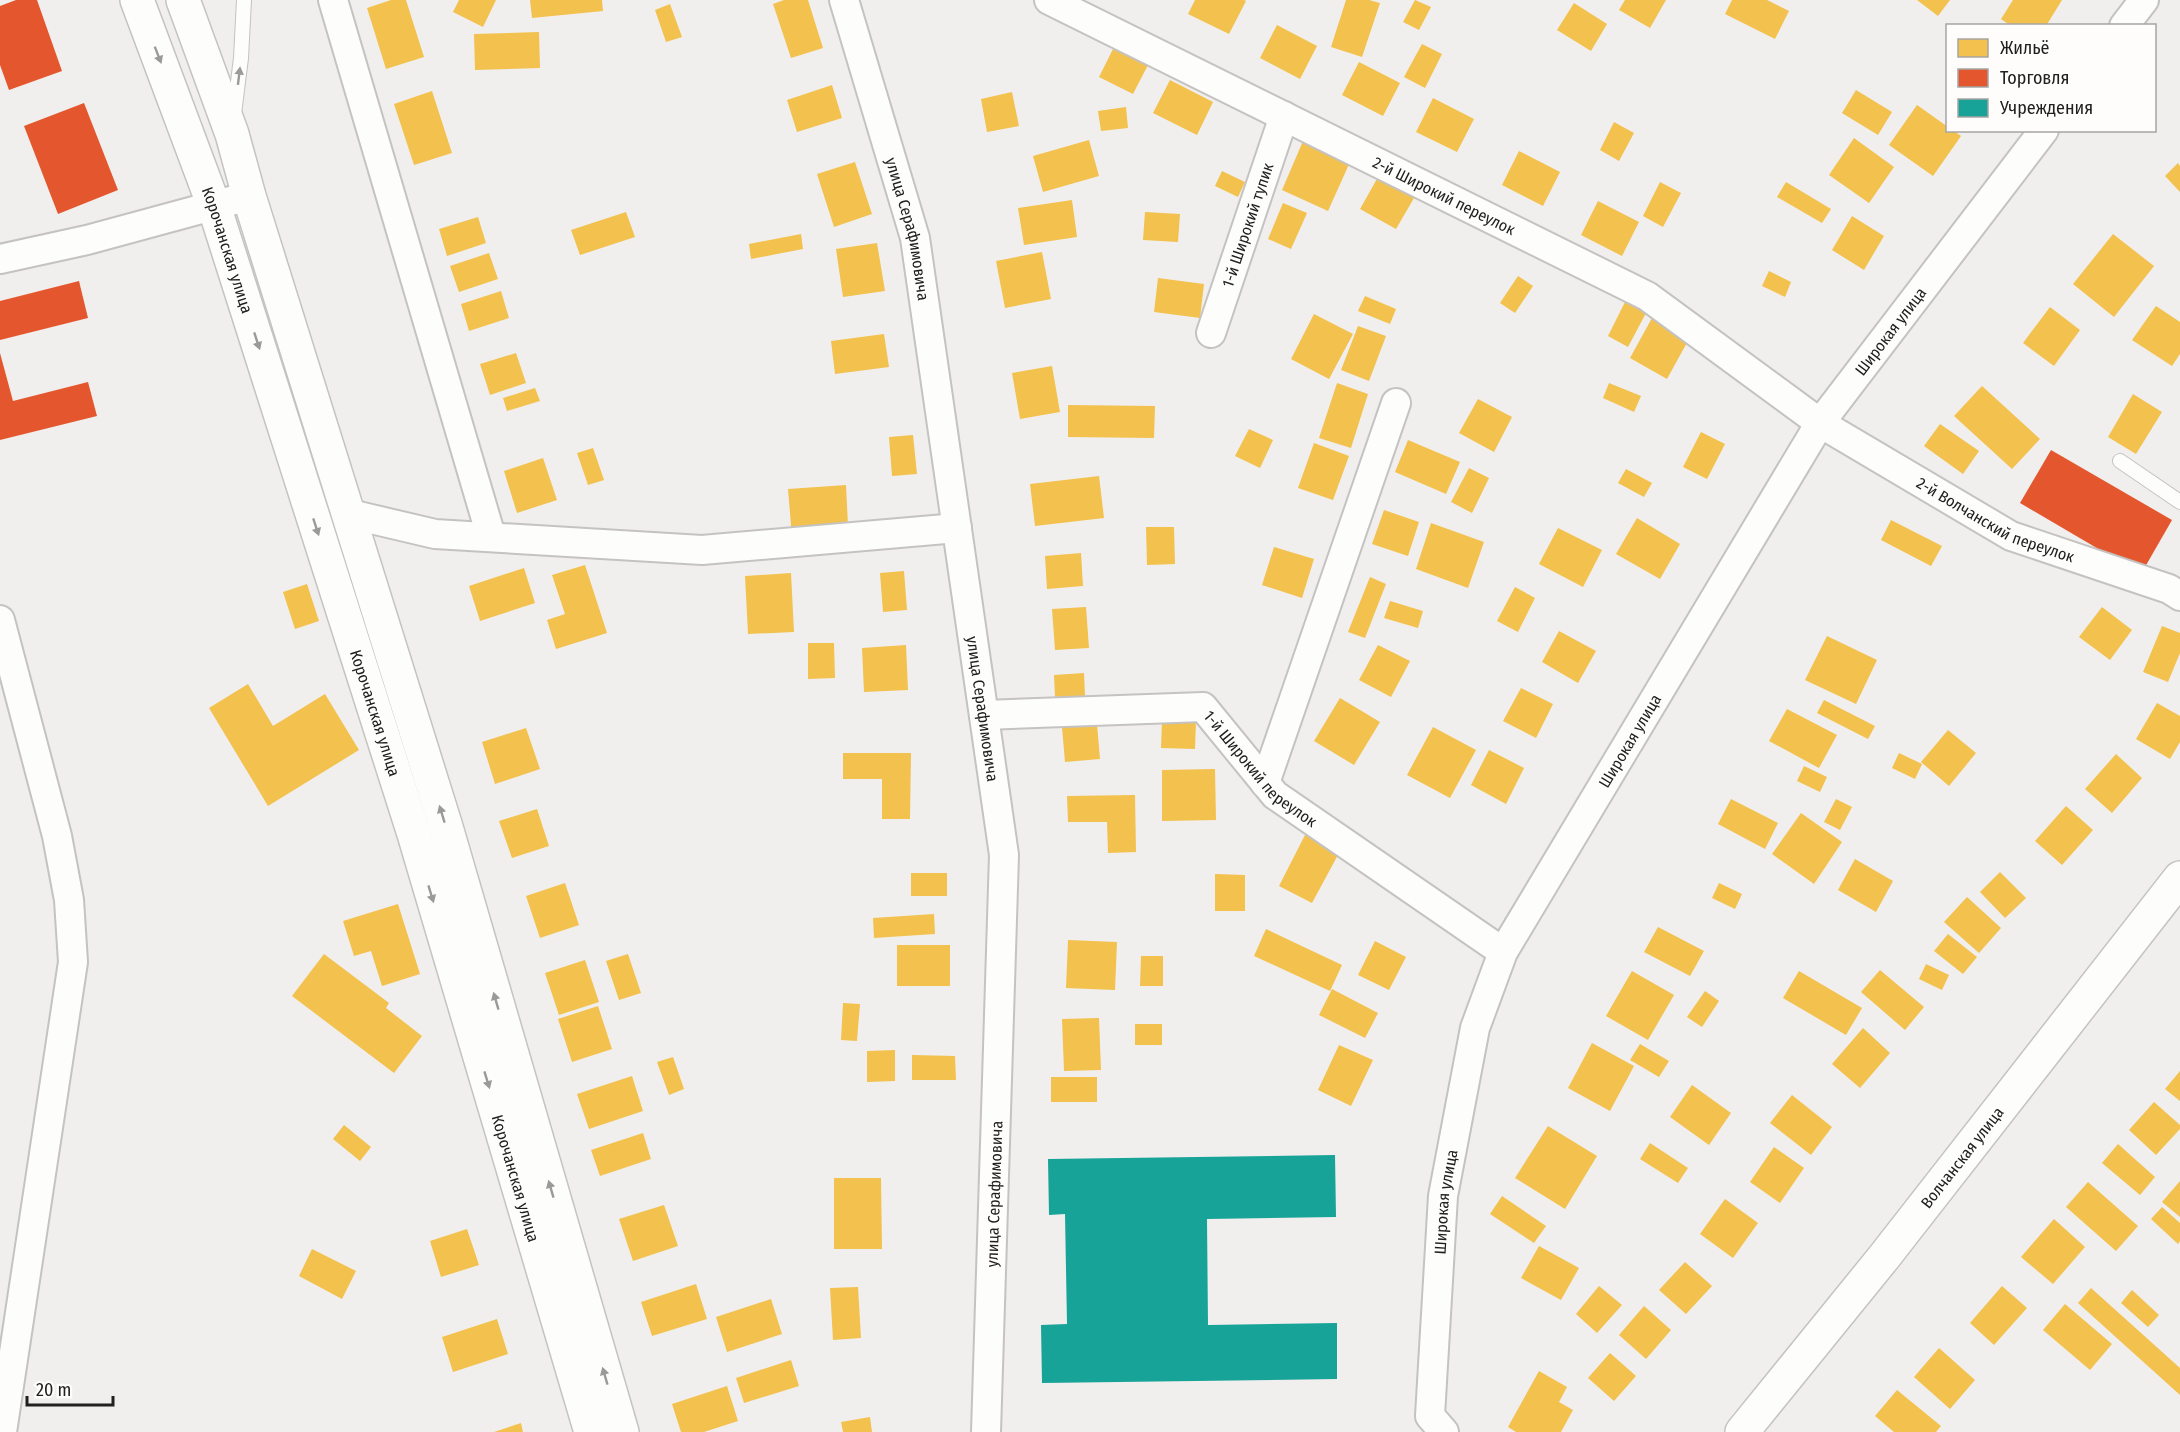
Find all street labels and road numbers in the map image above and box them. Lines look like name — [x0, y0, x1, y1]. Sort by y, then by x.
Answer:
street label: 2-й Широкий переулок — [1370, 153, 1519, 240]
street label: улица Серафимовича — [881, 155, 933, 302]
street label: 1-й Широкий тупик — [1218, 160, 1278, 290]
street label: Корочанская улица — [198, 184, 257, 316]
street label: Широкая улица — [1851, 284, 1930, 379]
street label: 2-й Волчанский переулок — [1913, 473, 2077, 567]
street label: улица Серафимовича — [963, 635, 1002, 783]
street label: Корочанская улица — [346, 647, 404, 779]
street label: Широкая улица — [1595, 691, 1665, 791]
street label: 1-й Широкий переулок — [1200, 707, 1321, 831]
street label: Волчанская улица — [1917, 1103, 2008, 1212]
street label: Корочанская улица — [488, 1113, 543, 1244]
street label: улица Серафимовича — [982, 1120, 1007, 1268]
street label: Широкая улица — [1431, 1148, 1462, 1255]

